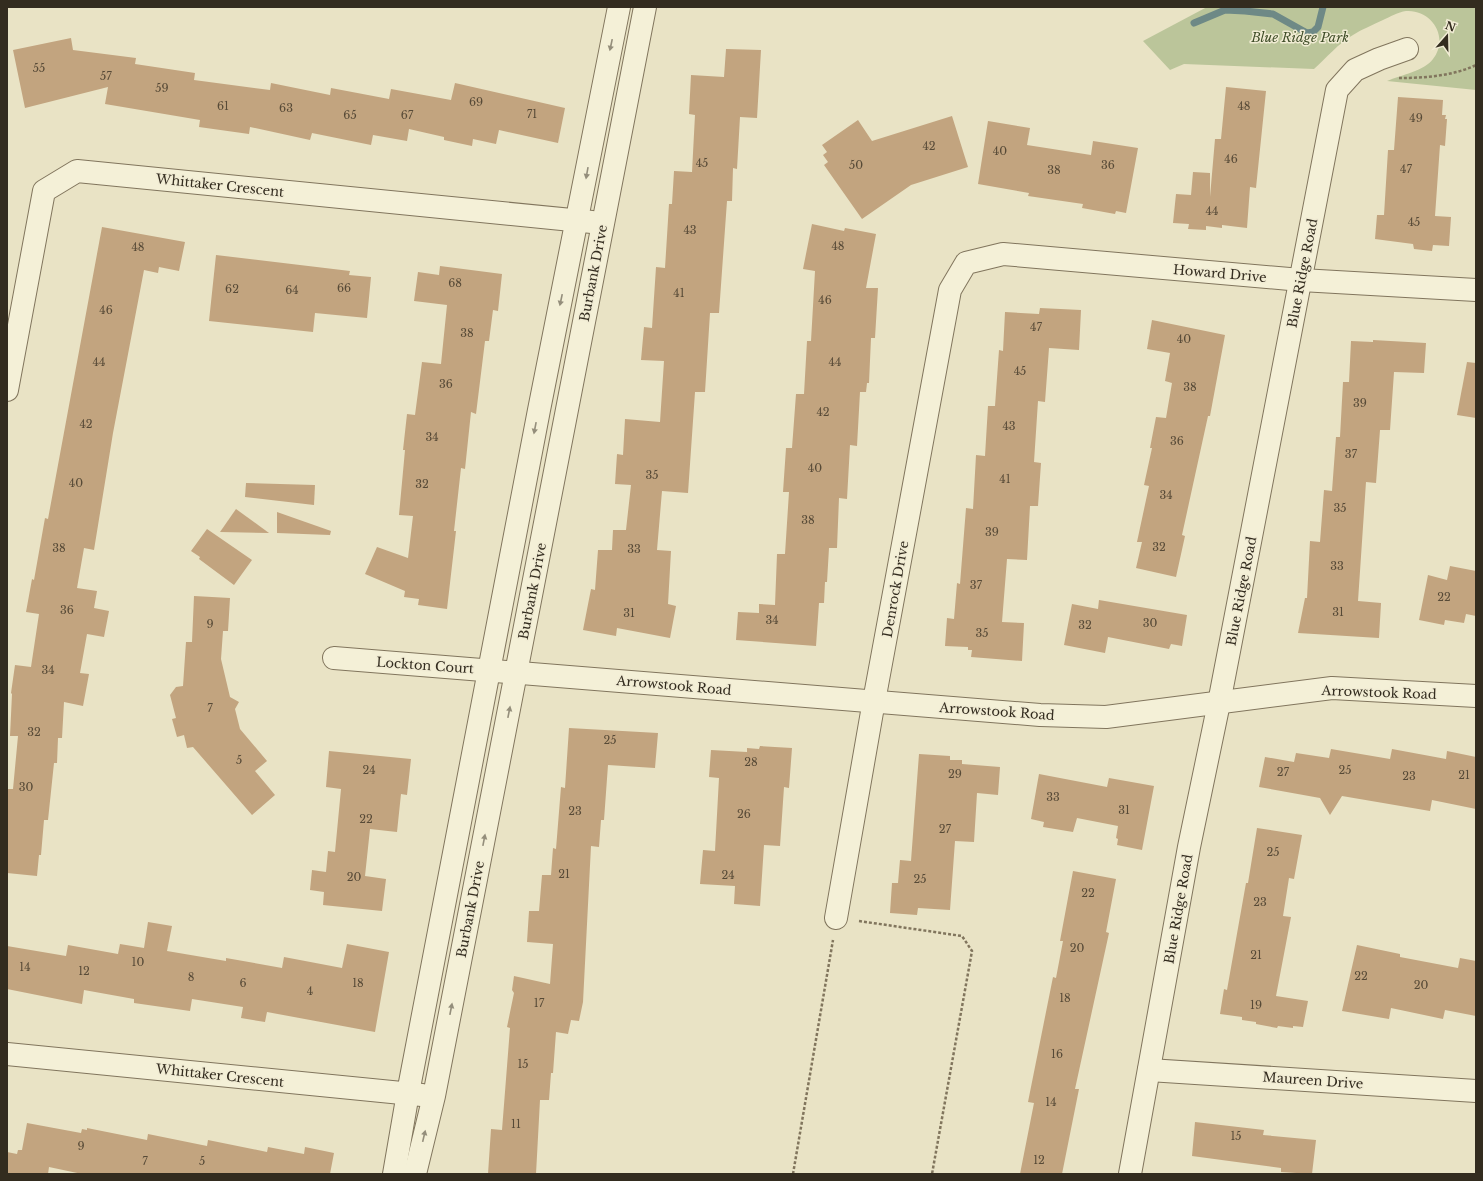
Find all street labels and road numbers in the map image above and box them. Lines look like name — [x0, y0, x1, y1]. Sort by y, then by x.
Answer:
street label: Whittaker Crescent — [154, 170, 285, 201]
street label: Blue Ridge Road — [1284, 217, 1321, 329]
street label: Burbank Drive — [576, 223, 611, 323]
street label: Howard Drive — [1172, 261, 1267, 286]
street label: Blue Ridge Road — [1223, 535, 1260, 647]
street label: Denrock Drive — [879, 539, 912, 639]
street label: Burbank Drive — [515, 541, 550, 641]
street label: Lockton Court — [376, 654, 474, 677]
street label: Arrowstook Road — [615, 672, 732, 699]
street label: Arrowstook Road — [1320, 682, 1437, 703]
street label: Arrowstook Road — [938, 699, 1055, 724]
street label: Blue Ridge Road — [1160, 853, 1197, 965]
street label: Burbank Drive — [453, 859, 488, 959]
street label: Whittaker Crescent — [154, 1060, 285, 1091]
street label: Maureen Drive — [1262, 1069, 1364, 1092]

